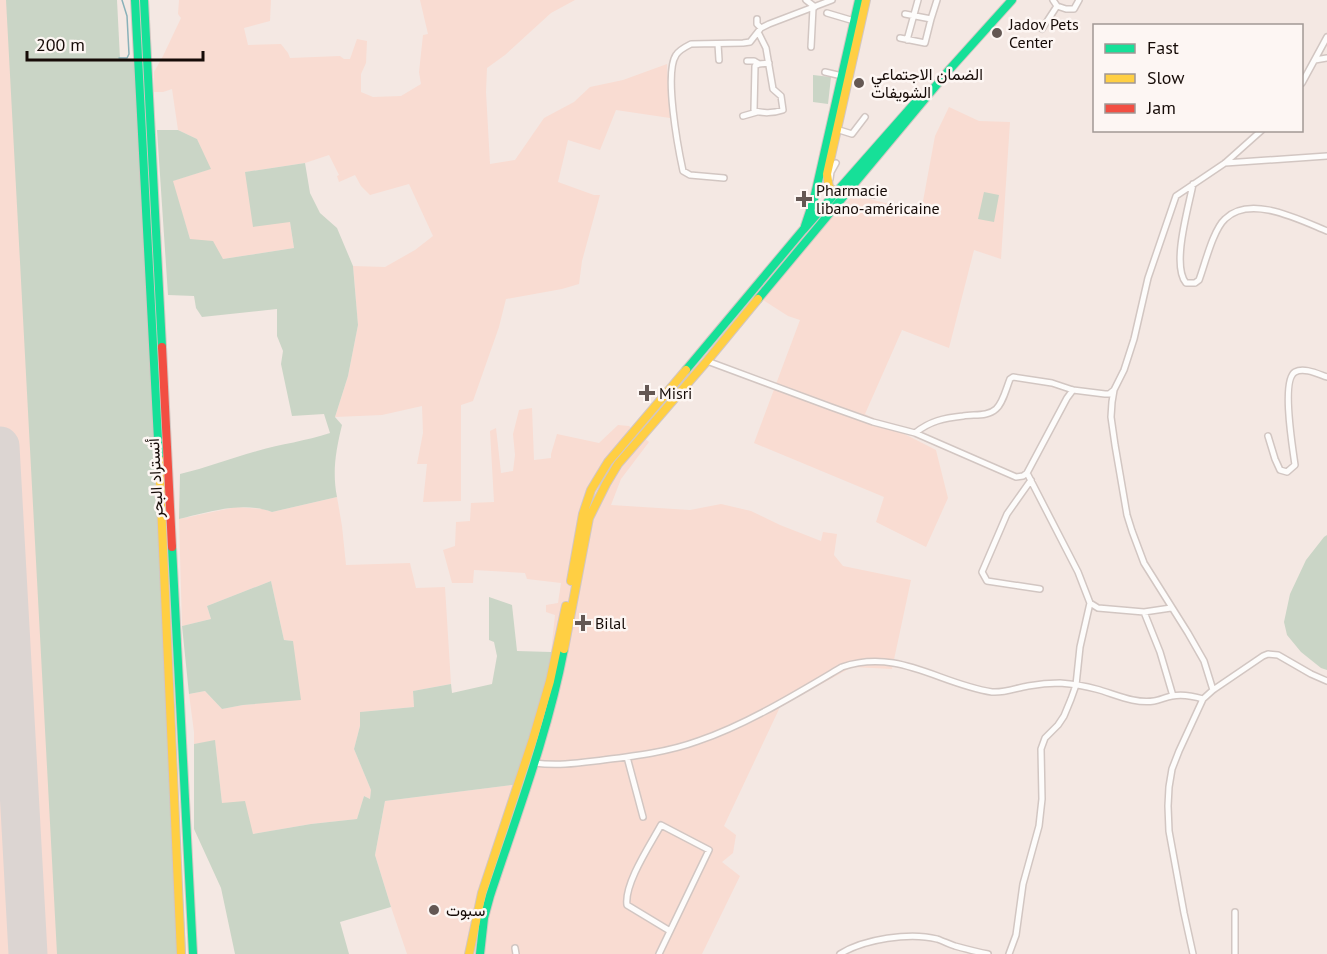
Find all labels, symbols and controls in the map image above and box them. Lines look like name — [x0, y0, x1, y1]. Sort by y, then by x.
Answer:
place label: Jadov Pets Center — [1008, 14, 1079, 52]
scale bar — [27, 24, 202, 62]
legend — [1093, 24, 1303, 132]
marker: Jadov Pets Center — [990, 26, 1004, 40]
text: 200 m — [36, 33, 85, 56]
text: Fast — [1147, 36, 1179, 59]
place label: الضمان الاجتماعي الشويفات — [871, 64, 983, 103]
text: Slow — [1147, 66, 1185, 89]
marker: الضمان الاجتماعي الشويفات — [852, 76, 866, 90]
text: Jam — [1146, 96, 1176, 119]
place label: Pharmacie libano-américaine — [816, 180, 940, 218]
marker: Pharmacie libano-américaine — [797, 192, 811, 206]
place label: Misri — [659, 383, 692, 403]
marker: Misri — [640, 386, 654, 400]
street label: أتستراد البحر — [143, 437, 168, 519]
place label: Bilal — [595, 613, 626, 633]
marker: Bilal — [576, 616, 590, 630]
place label: سبوت — [446, 900, 485, 921]
marker: سبوت — [427, 903, 441, 917]

